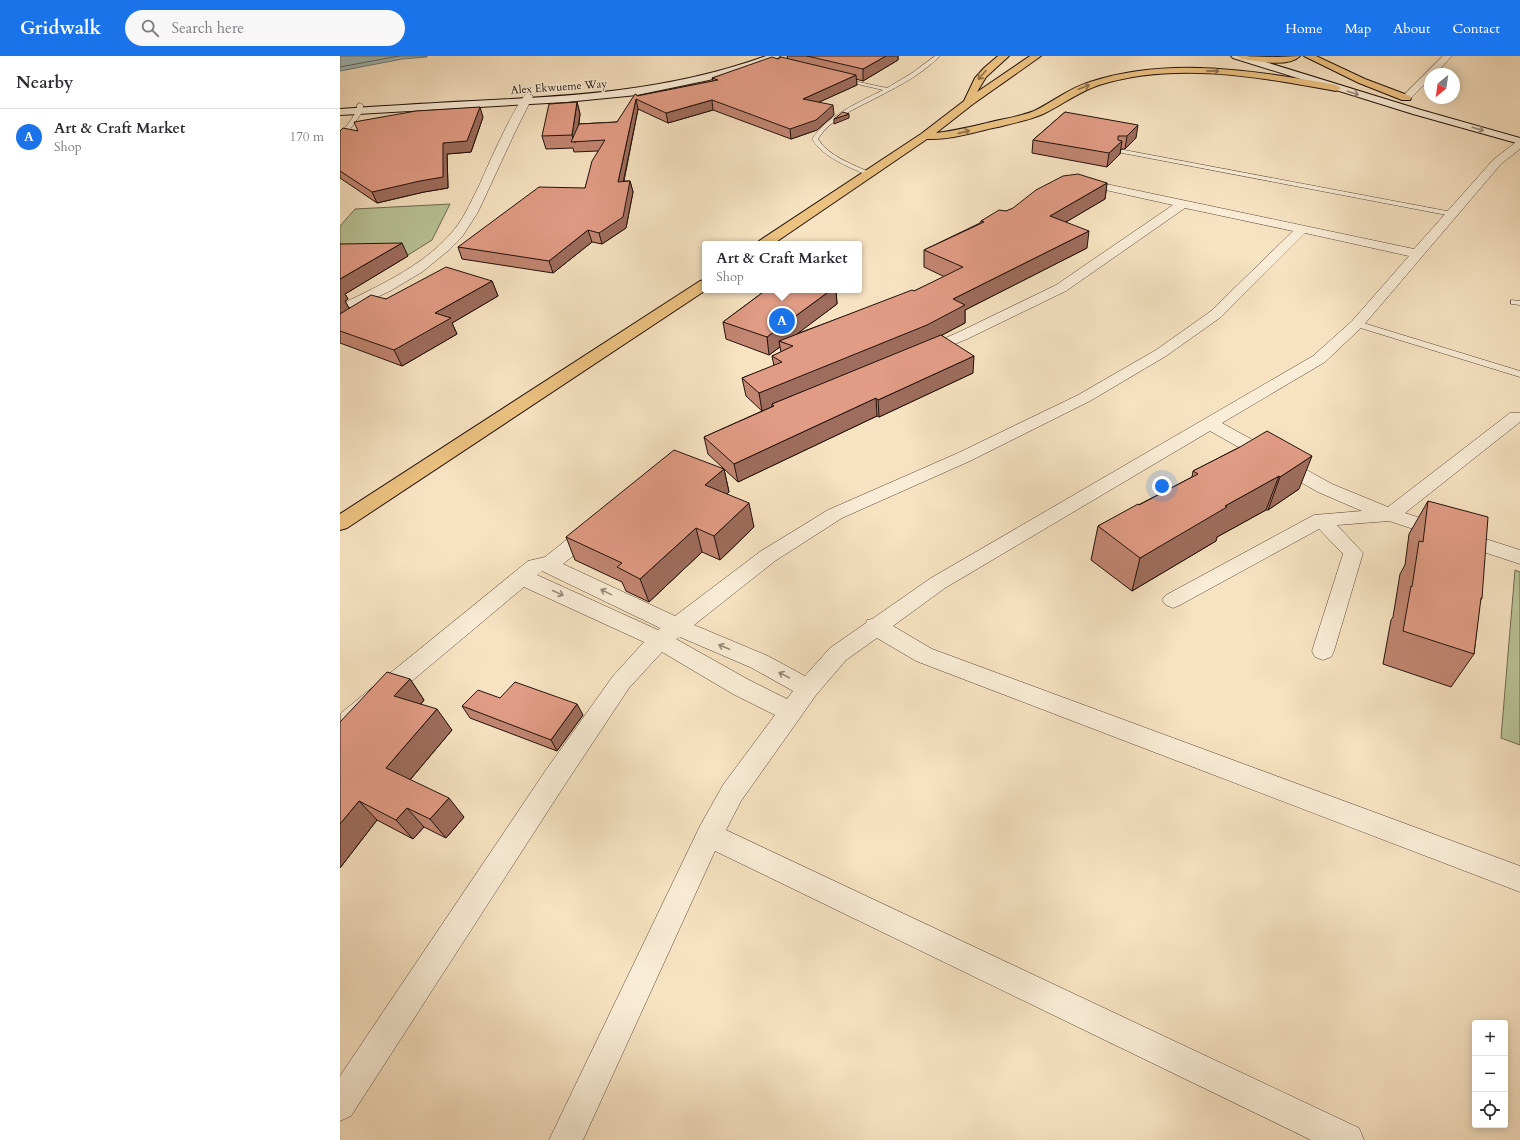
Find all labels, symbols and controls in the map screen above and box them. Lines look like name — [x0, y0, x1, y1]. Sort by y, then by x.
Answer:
search box — [125, 10, 405, 46]
text: Gridwalk — [20, 15, 101, 41]
icon: search — [139, 17, 161, 39]
text: Search here — [171, 18, 244, 38]
text: Home — [1285, 19, 1323, 38]
text: Map — [1345, 19, 1371, 38]
text: About — [1393, 19, 1430, 38]
text: Contact — [1452, 19, 1500, 38]
one-way arrow — [1206, 67, 1219, 75]
north arrow — [1424, 68, 1460, 104]
one-way arrow — [977, 70, 986, 81]
text: Nearby — [16, 71, 73, 94]
street label: Alex Ekwueme Way — [510, 76, 608, 98]
one-way arrow — [1078, 83, 1090, 90]
one-way arrow — [1347, 90, 1360, 97]
text: Art & Craft Market — [54, 118, 185, 138]
one-way arrow — [1471, 126, 1484, 134]
one-way arrow — [957, 127, 970, 135]
text: A — [24, 128, 34, 146]
text: 170 m — [290, 128, 324, 146]
text: Shop — [54, 138, 82, 156]
popup — [702, 241, 862, 293]
text: Art & Craft Market — [716, 248, 848, 268]
text: Shop — [716, 268, 744, 286]
pin: A — [769, 306, 795, 336]
your location — [1152, 476, 1172, 496]
one-way arrow — [600, 588, 612, 596]
one-way arrow — [551, 590, 563, 597]
one-way arrow — [718, 642, 730, 650]
one-way arrow — [778, 671, 790, 678]
map controls — [1472, 1020, 1508, 1128]
button: + — [1472, 1020, 1508, 1056]
button: − — [1472, 1056, 1508, 1092]
button: locate — [1472, 1092, 1508, 1128]

